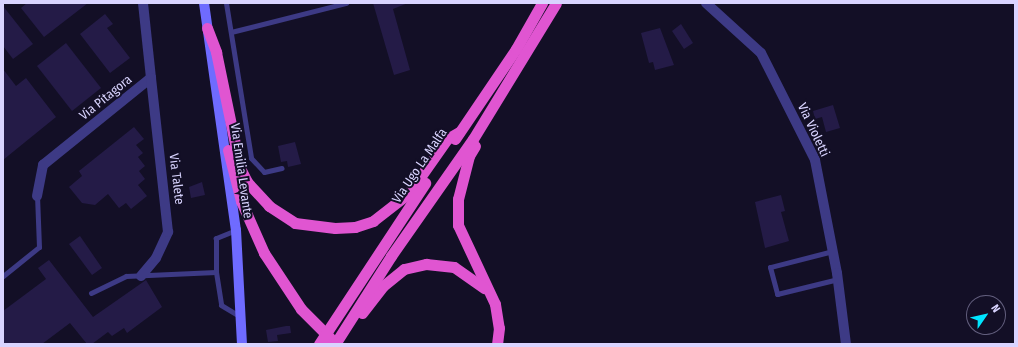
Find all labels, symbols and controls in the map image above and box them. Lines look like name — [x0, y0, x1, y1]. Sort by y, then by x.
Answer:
street label: Via Pitagora — [77, 72, 135, 124]
street label: Via Violetti — [794, 101, 832, 159]
street label: Via Emilia Levante — [227, 122, 255, 220]
street label: Via Ugo La Malfa — [389, 126, 451, 206]
street label: Via Talete — [165, 153, 187, 205]
north arrow — [966, 295, 1006, 335]
text: N — [988, 302, 1003, 315]

